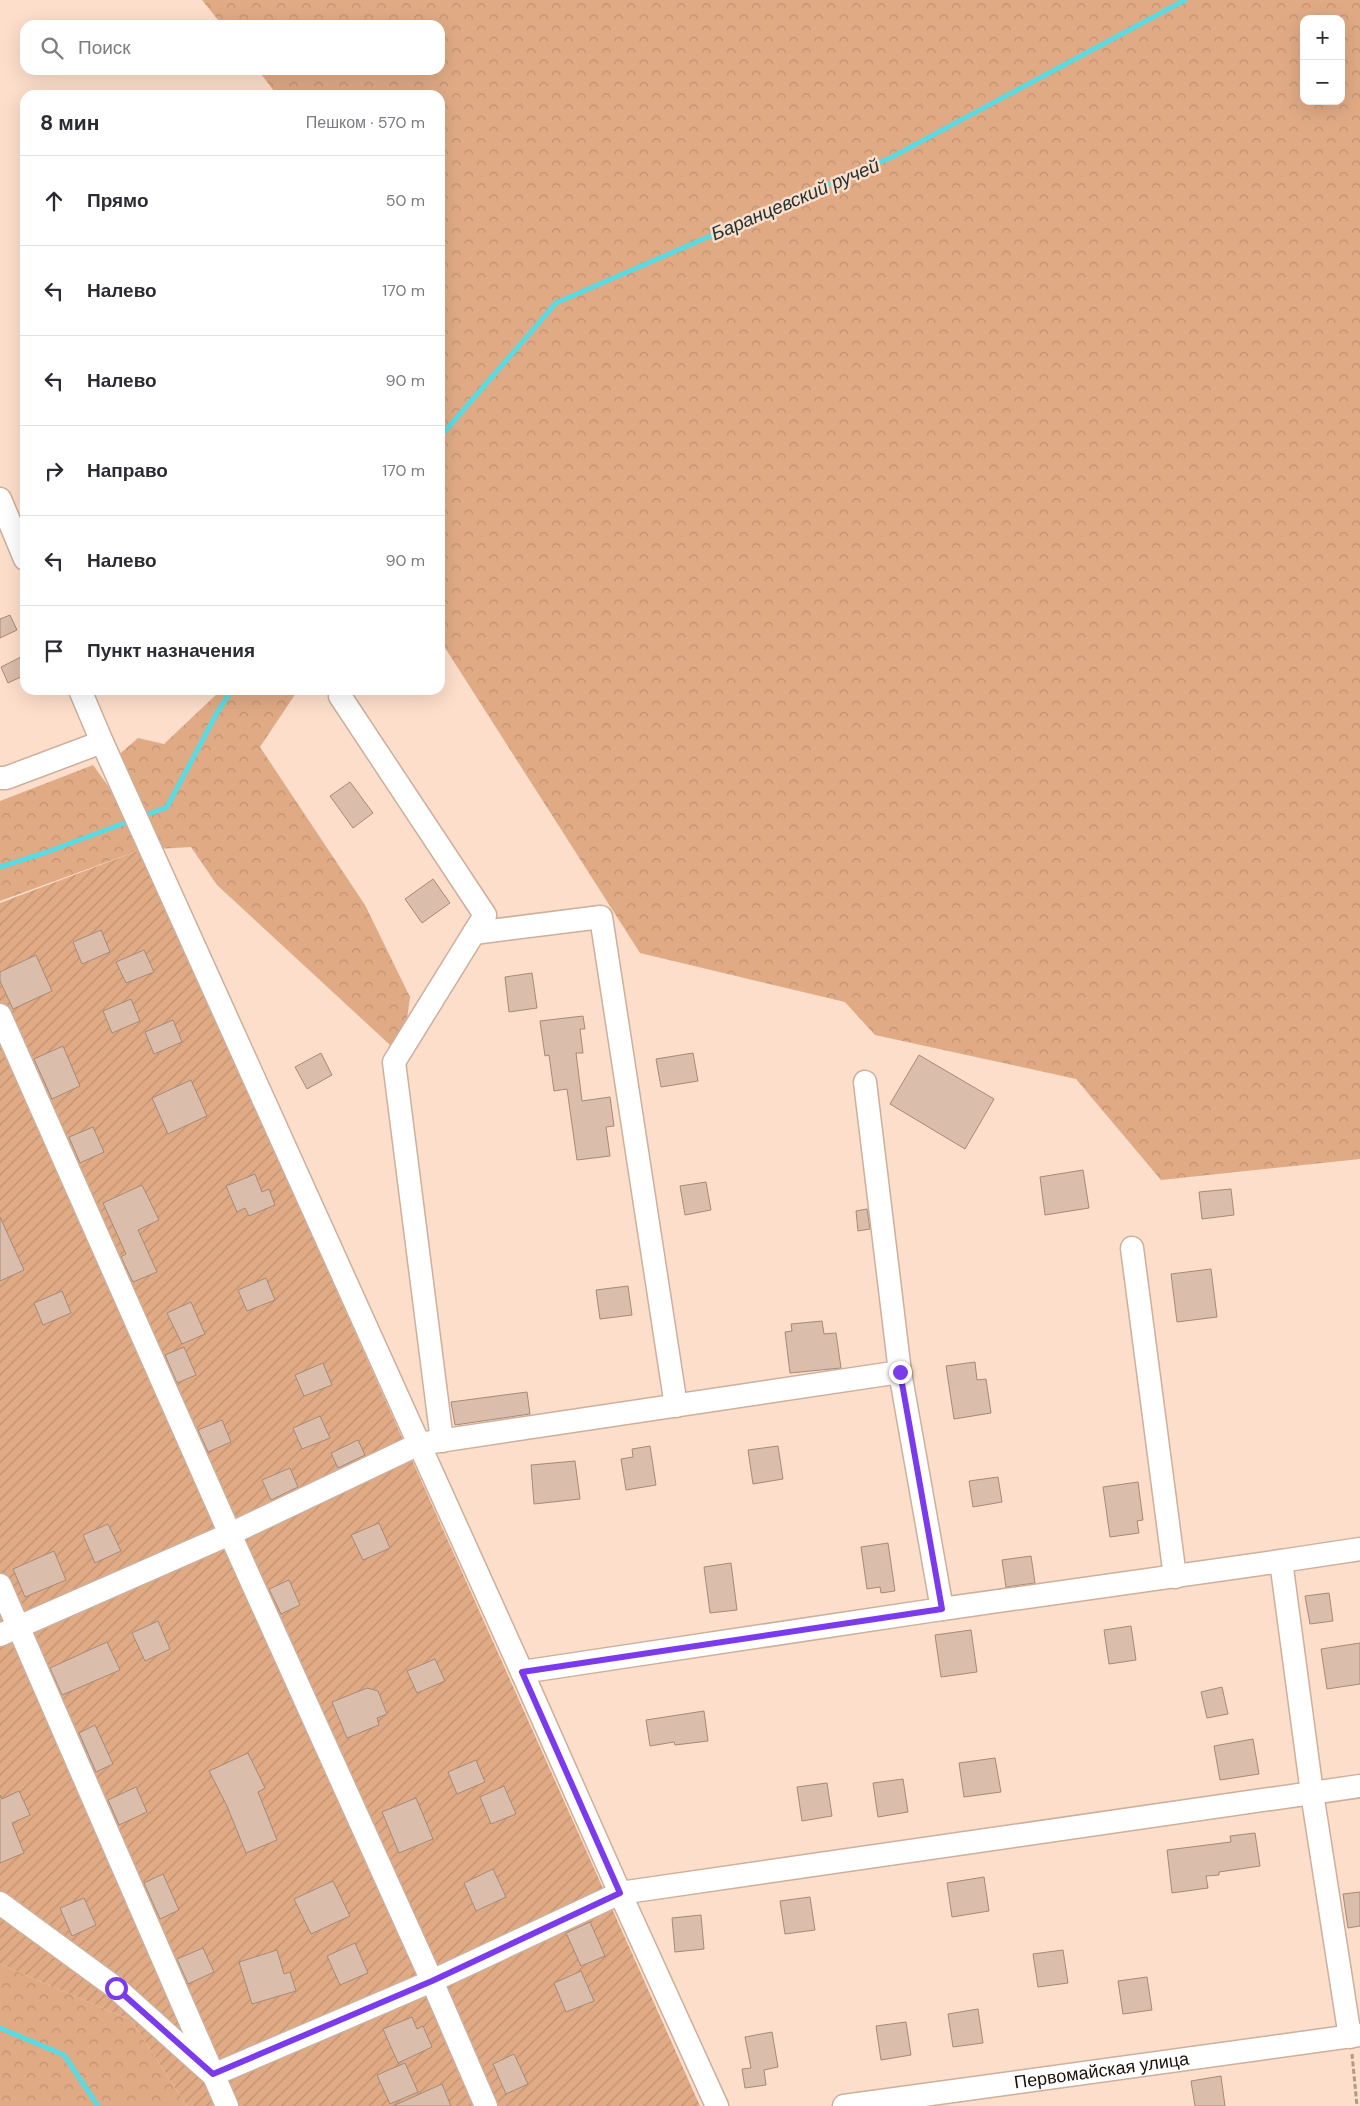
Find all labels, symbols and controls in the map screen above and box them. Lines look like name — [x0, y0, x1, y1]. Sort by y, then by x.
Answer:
map controls — [1300, 15, 1345, 105]
button: + — [1300, 15, 1345, 60]
search box — [20, 20, 445, 75]
icon: search — [38, 34, 66, 62]
text: Поиск — [78, 35, 131, 60]
button: − — [1300, 60, 1345, 105]
text: 8 мин — [40, 109, 99, 137]
text: Пешком · 570 m — [306, 112, 425, 133]
water label: Баранцевский ручей — [707, 152, 884, 246]
icon: ahead — [40, 187, 68, 215]
text: Прямо — [87, 188, 149, 213]
text: 50 m — [386, 190, 425, 211]
icon: left — [40, 277, 68, 305]
text: Налево — [87, 278, 157, 303]
text: 170 m — [382, 280, 425, 301]
icon: left — [40, 367, 68, 395]
text: Налево — [87, 368, 157, 393]
text: 90 m — [385, 370, 425, 391]
icon: right — [40, 457, 68, 485]
text: Направо — [87, 458, 168, 483]
text: 170 m — [382, 460, 425, 481]
icon: left — [40, 547, 68, 575]
text: Налево — [87, 548, 157, 573]
text: 90 m — [385, 550, 425, 571]
icon: arrive — [40, 637, 68, 665]
text: Пункт назначения — [87, 638, 255, 663]
route end — [889, 1361, 912, 1384]
route start — [105, 1977, 128, 2000]
street label: Первомайская улица — [1013, 2047, 1191, 2094]

